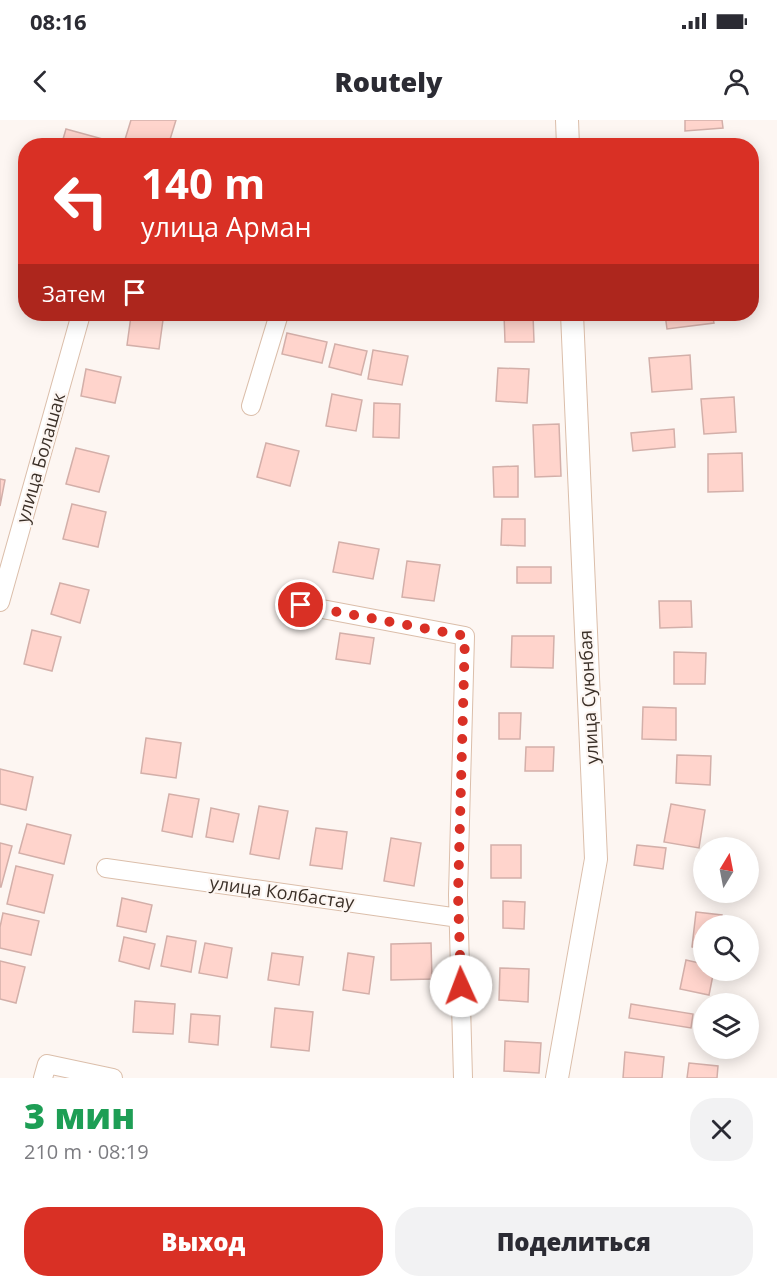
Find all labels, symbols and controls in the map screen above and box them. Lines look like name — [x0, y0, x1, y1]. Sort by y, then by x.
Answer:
text: 08:16 — [30, 6, 87, 36]
text: Routely — [335, 63, 442, 100]
icon: back — [24, 65, 57, 98]
icon: person — [720, 65, 753, 98]
text: 140 m — [141, 154, 265, 211]
icon: left — [42, 162, 120, 240]
text: улица Арман — [141, 208, 312, 245]
icon: arrive — [118, 276, 151, 309]
text: Затем — [42, 278, 106, 308]
street label: улица Болашак — [10, 389, 70, 526]
pin — [275, 579, 326, 630]
icon: arrive — [284, 588, 317, 621]
street label: улица Суюнбая — [573, 629, 603, 765]
north arrow — [693, 837, 759, 903]
map controls — [693, 837, 759, 1059]
street label: улица Колбастау — [208, 870, 357, 914]
button: search — [693, 915, 759, 981]
position arrow — [429, 954, 493, 1018]
button: layers — [693, 993, 759, 1059]
text: 3 мин — [24, 1091, 135, 1140]
button: close — [690, 1098, 753, 1161]
text: 210 m · 08:19 — [24, 1138, 149, 1165]
button: Выход — [24, 1207, 383, 1276]
button: Поделиться — [395, 1207, 753, 1276]

